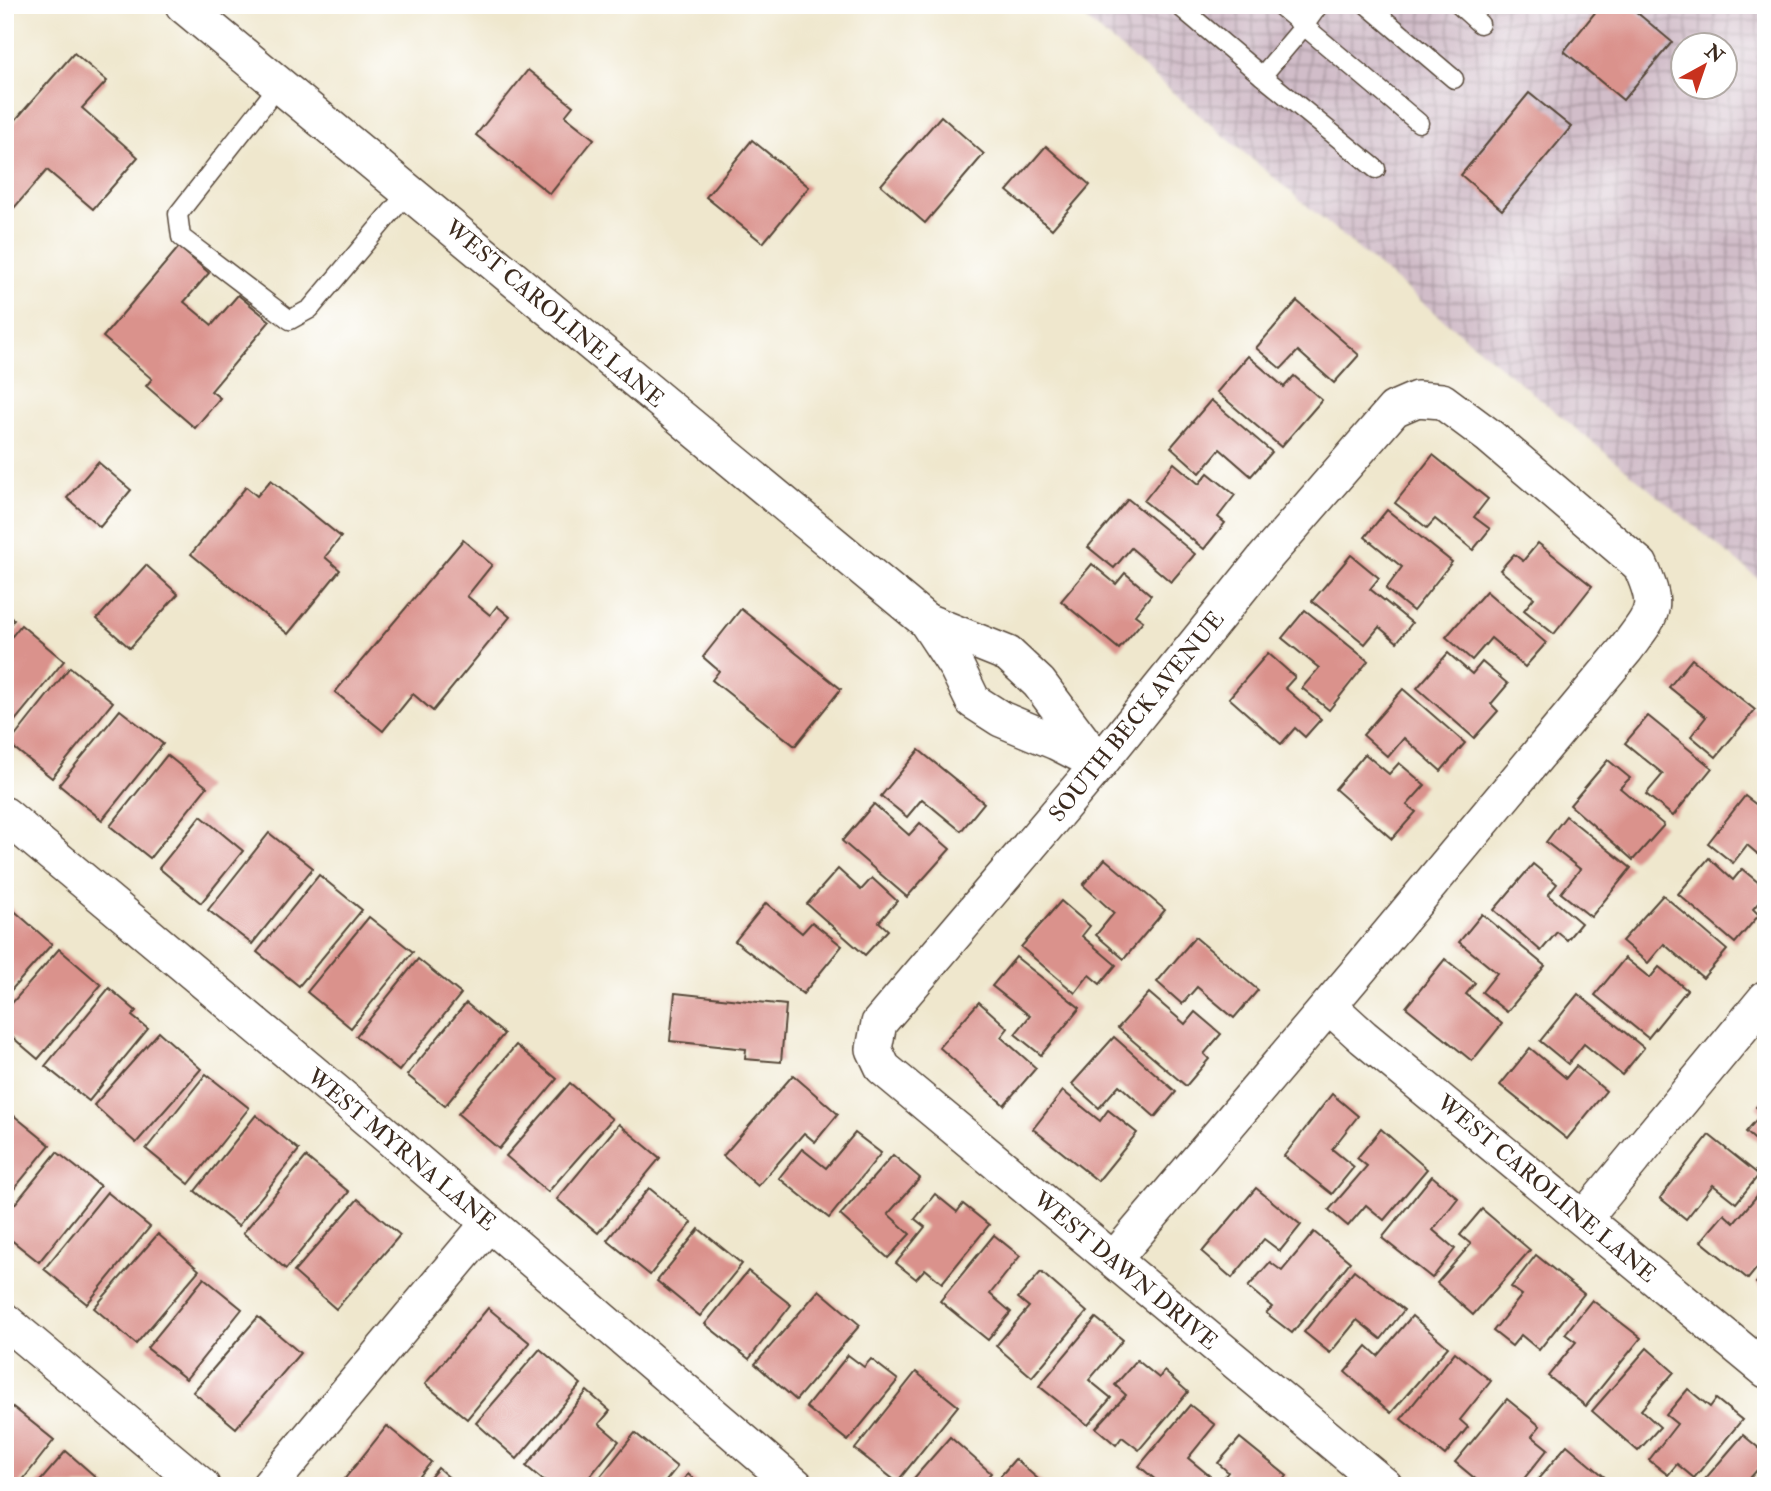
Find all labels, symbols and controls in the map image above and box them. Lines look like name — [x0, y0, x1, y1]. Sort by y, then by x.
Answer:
north arrow — [1670, 32, 1740, 102]
text: N — [1699, 38, 1729, 69]
street label: WEST CAROLINE LANE — [438, 212, 670, 414]
street label: SOUTH BECK AVENUE — [1042, 605, 1230, 828]
street label: WEST MYRNA LANE — [300, 1061, 502, 1237]
street label: WEST CAROLINE LANE — [1430, 1087, 1662, 1289]
street label: WEST DAWN DRIVE — [1027, 1184, 1224, 1356]

